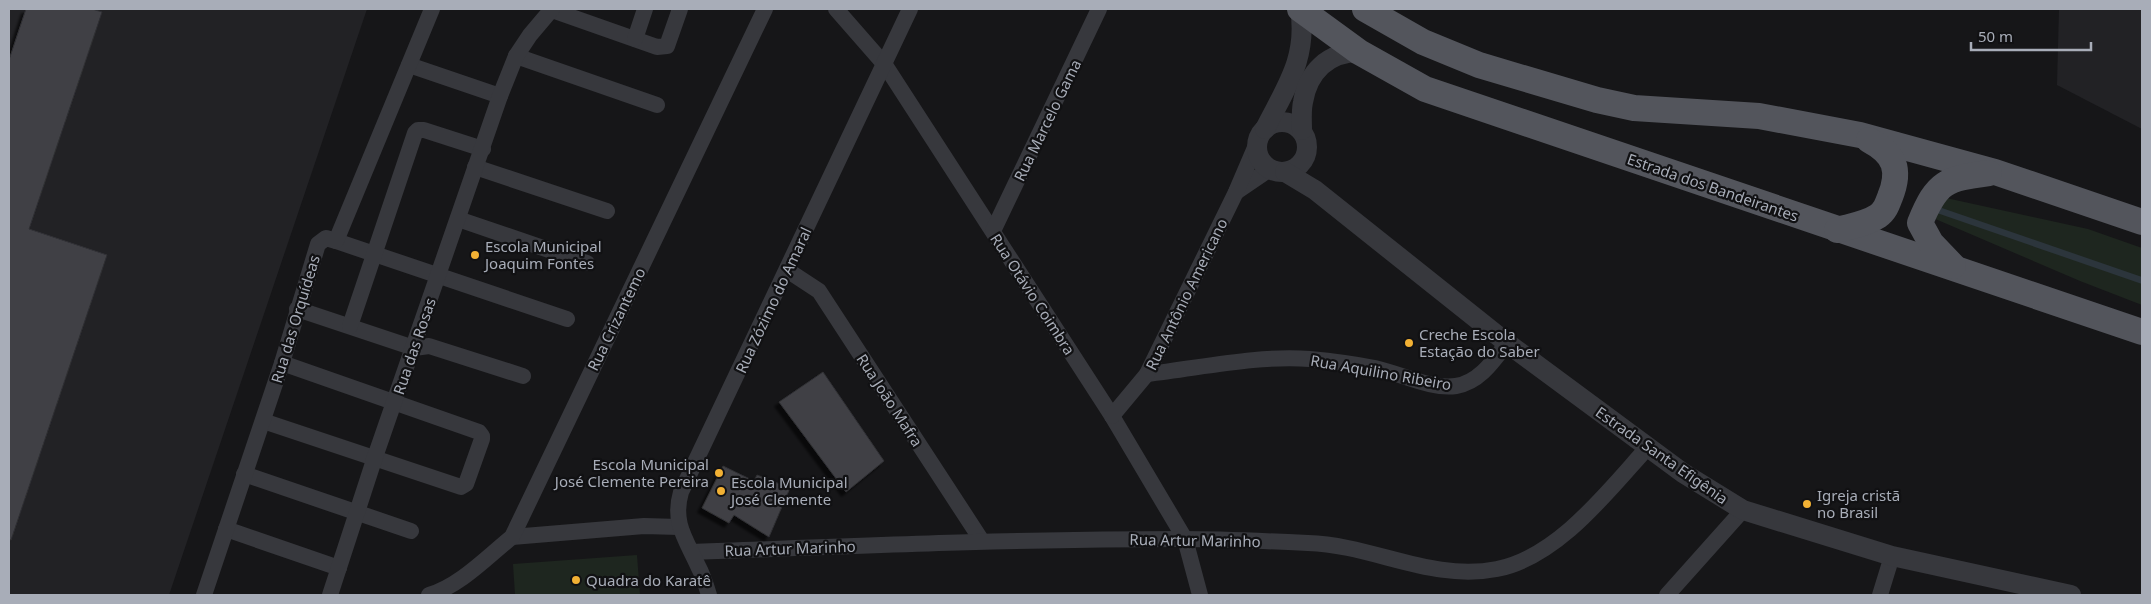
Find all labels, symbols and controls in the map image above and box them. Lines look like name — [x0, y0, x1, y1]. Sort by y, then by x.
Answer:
scale bar — [1971, 20, 2091, 52]
text: 50 m — [1978, 26, 2013, 46]
street label: Rua Marcelo Gama — [1009, 56, 1085, 184]
street label: Estrada dos Bandeirantes — [1625, 148, 1801, 226]
street label: Rua Antônio Americano — [1141, 215, 1231, 373]
street label: Rua Zózimo do Amaral — [730, 224, 816, 376]
street label: Rua Otávio Coimbra — [986, 229, 1080, 359]
place label: Escola Municipal Joaquim Fontes — [483, 236, 602, 273]
marker: Escola Municipal Joaquim Fontes — [469, 249, 481, 261]
street label: Rua das Orquídeas — [266, 253, 324, 385]
street label: Rua Crizantemo — [582, 264, 650, 374]
street label: Rua das Rosas — [388, 295, 440, 397]
place label: Creche Escola Estação do Saber — [1419, 324, 1540, 361]
marker: Creche Escola Estação do Saber — [1403, 337, 1415, 349]
street label: Rua João Mafra — [852, 350, 928, 450]
street label: Rua Aquilino Ribeiro — [1309, 350, 1453, 394]
street label: Estrada Santa Efigênia — [1592, 402, 1732, 508]
place label: Escola Municipal José Clemente Pereira — [553, 454, 709, 491]
marker: Escola Municipal José Clemente Pereira — [713, 467, 725, 479]
place label: Escola Municipal José Clemente — [729, 472, 848, 509]
marker: Escola Municipal José Clemente — [715, 485, 727, 497]
place label: Igreja cristã no Brasil — [1817, 485, 1900, 522]
marker: Igreja cristã no Brasil — [1801, 498, 1813, 510]
street label: Rua Artur Marinho — [1129, 529, 1261, 551]
street label: Rua Artur Marinho — [724, 536, 856, 560]
place label: Quadra do Karatê — [586, 570, 711, 590]
marker: Quadra do Karatê — [570, 574, 582, 586]

